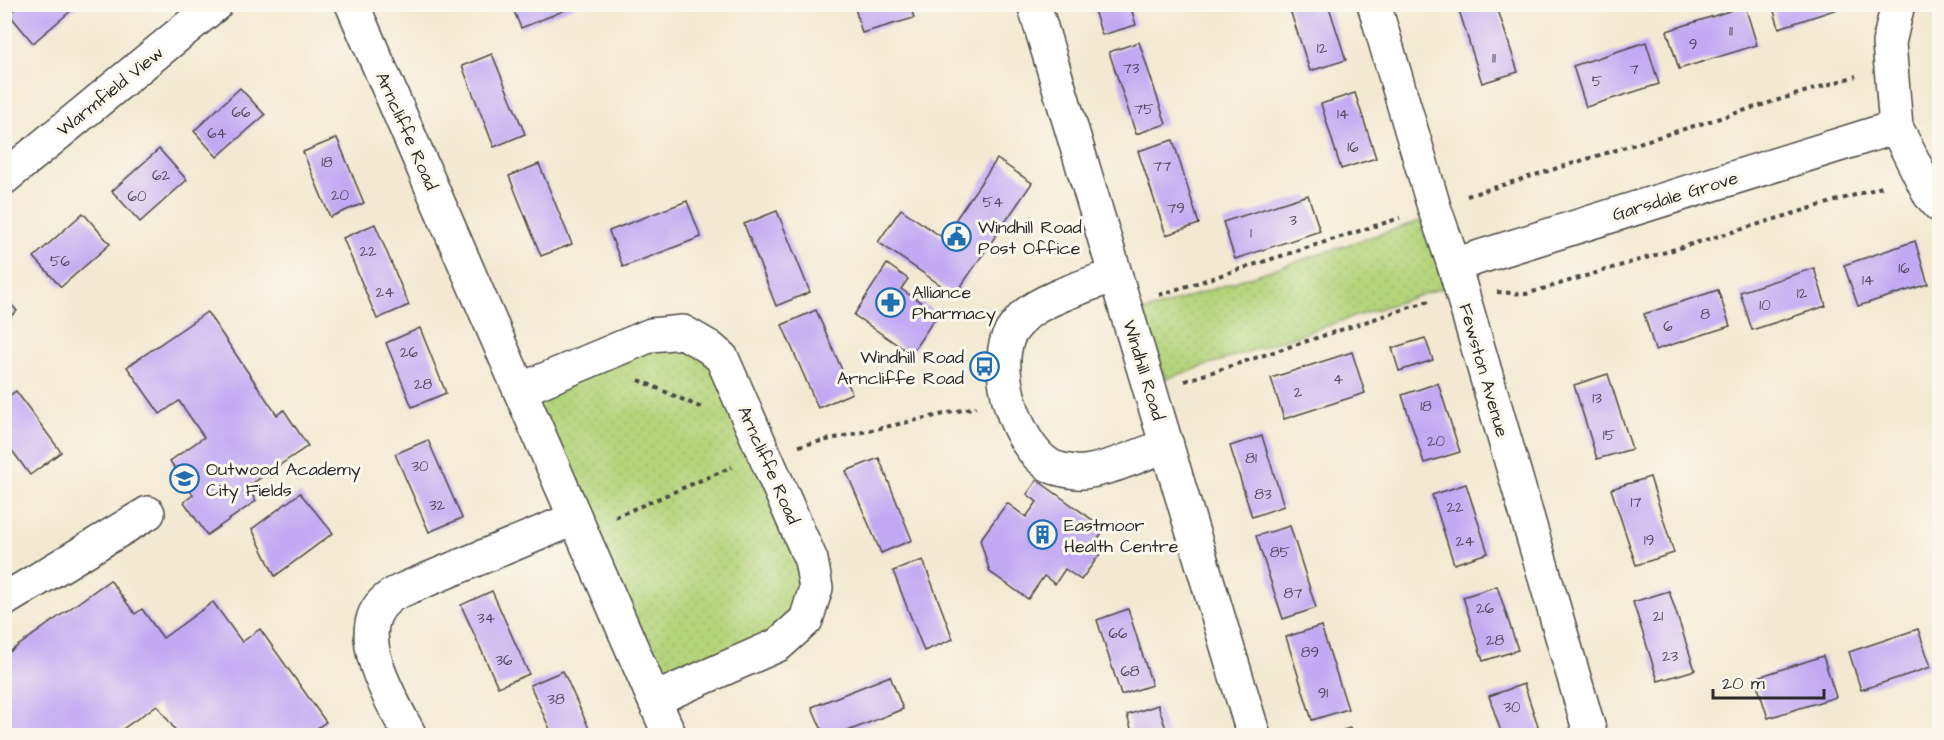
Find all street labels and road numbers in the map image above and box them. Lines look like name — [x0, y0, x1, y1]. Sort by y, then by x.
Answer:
street label: Warmfield View — [52, 41, 169, 142]
street label: Arncliffe Road — [369, 68, 444, 194]
street label: Garsdale Grove — [1609, 165, 1741, 227]
street label: Fewston Avenue — [1452, 300, 1515, 440]
street label: Windhill Road — [1116, 317, 1171, 423]
street label: Arncliffe Road — [731, 402, 806, 528]

